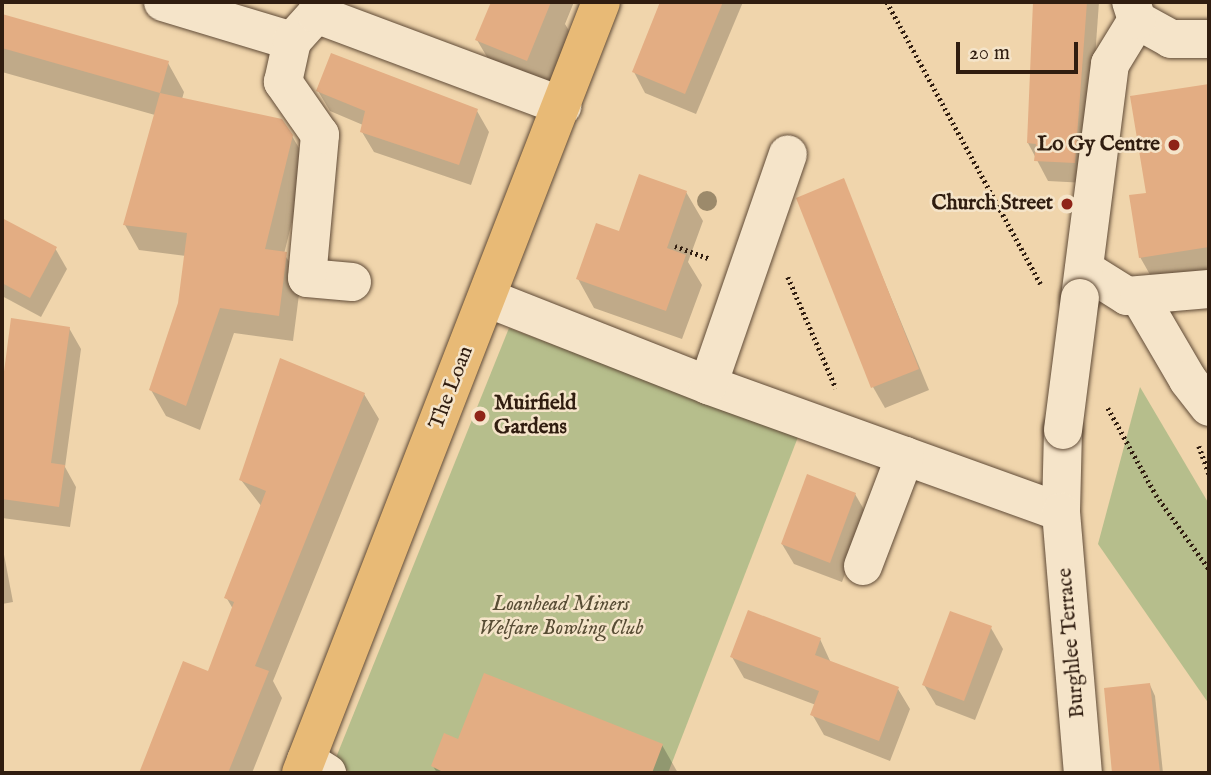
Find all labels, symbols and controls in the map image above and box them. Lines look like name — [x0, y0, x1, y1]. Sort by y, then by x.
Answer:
scale bar — [959, 28, 1082, 72]
text: 20 m — [969, 40, 1010, 67]
place label: Lo Gy Centre — [1037, 132, 1160, 158]
marker: Lo Gy Centre — [1166, 137, 1182, 153]
place label: Church Street — [931, 191, 1053, 217]
marker: Church Street — [1059, 196, 1075, 212]
street label: The Loan — [425, 343, 479, 433]
place label: Muirfield Gardens — [494, 391, 576, 441]
marker: Muirfield Gardens — [472, 408, 488, 424]
street label: Burghlee Terrace — [1053, 567, 1091, 719]
park label: Loanhead Miners Welfare Bowling Club — [479, 592, 643, 642]

